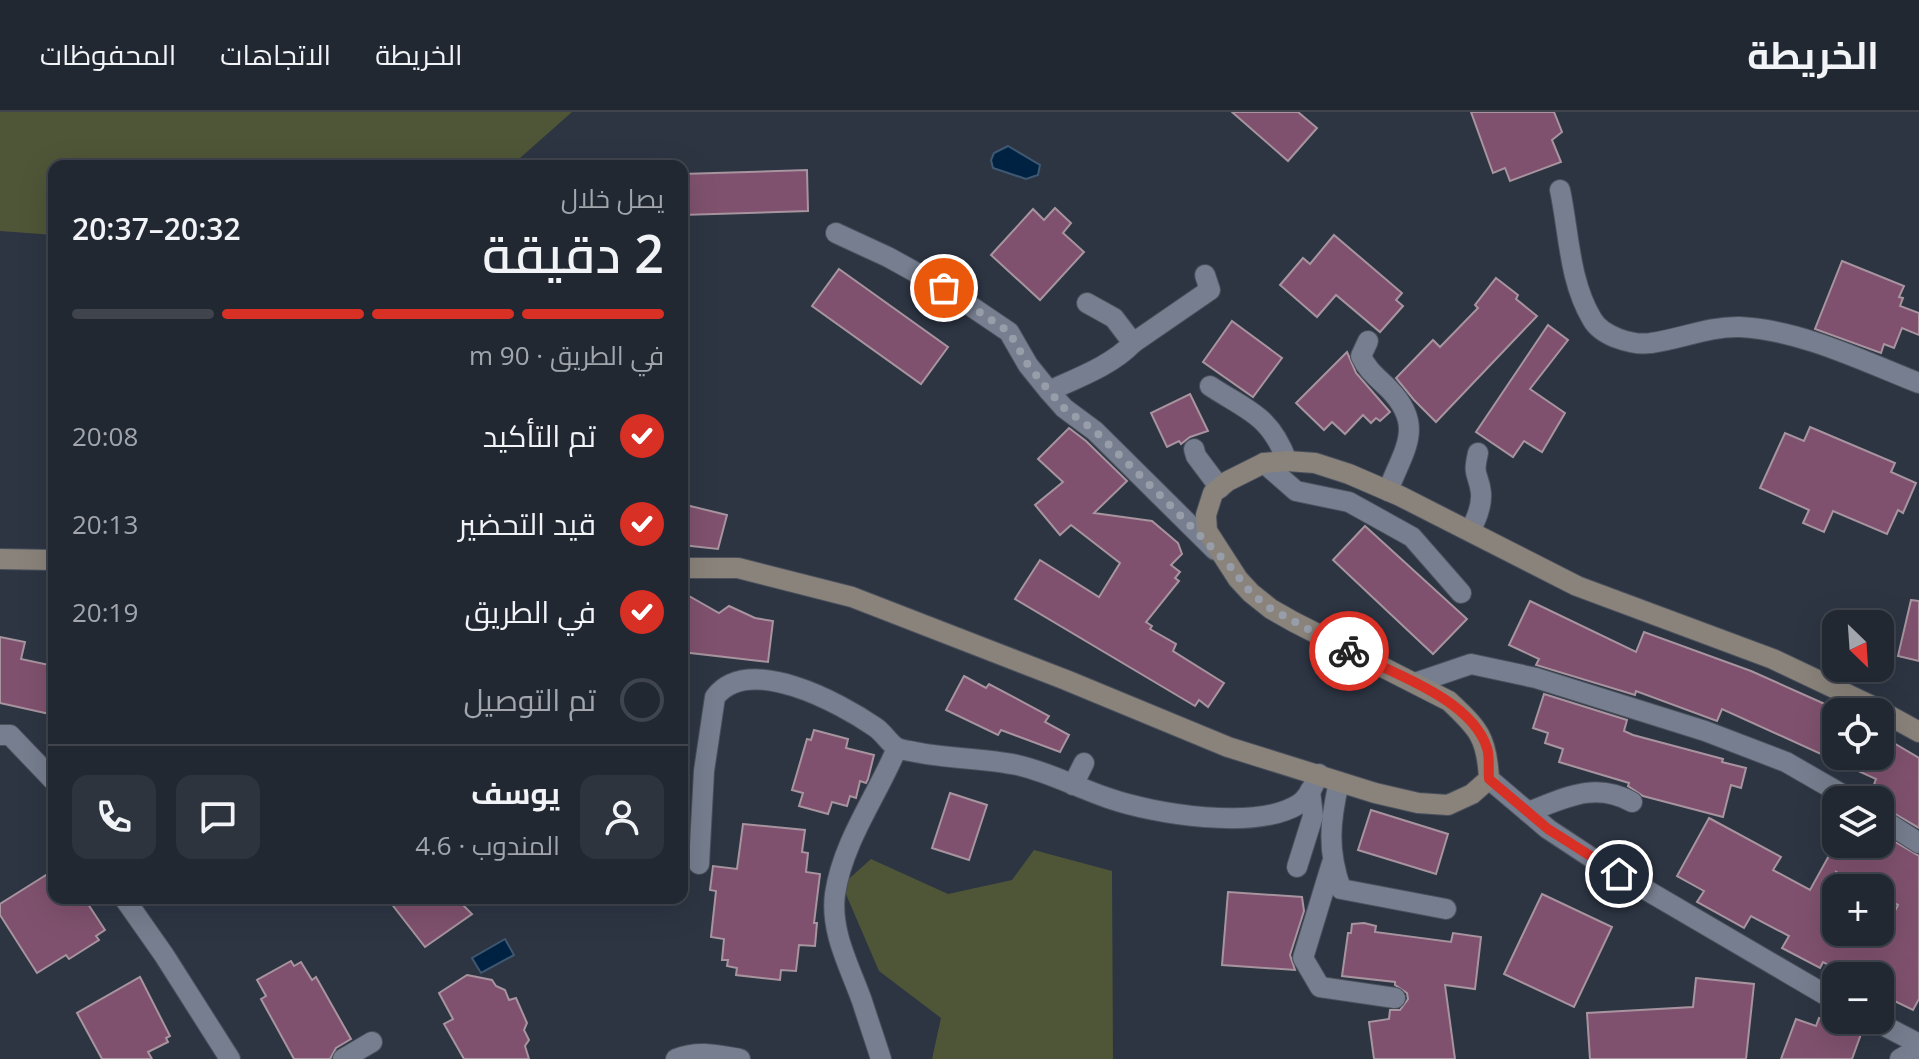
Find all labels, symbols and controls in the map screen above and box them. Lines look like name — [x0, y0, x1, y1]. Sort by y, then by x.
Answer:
text: الخريطة — [1747, 28, 1879, 80]
text: المحفوظات — [40, 35, 176, 73]
text: الاتجاهات — [220, 35, 331, 73]
text: الخريطة — [375, 35, 463, 73]
text: يصل خلال — [561, 180, 664, 216]
text: 20:32–20:37 — [72, 208, 241, 249]
text: 2 دقيقة — [482, 217, 664, 288]
pin — [910, 254, 978, 322]
icon: bag — [922, 266, 966, 310]
text: في الطريق · 90 m — [469, 337, 664, 373]
icon: check — [620, 414, 664, 458]
text: تم التأكيد — [483, 415, 596, 456]
text: 20:08 — [72, 418, 138, 454]
icon: check — [620, 502, 664, 546]
text: قيد التحضير — [458, 503, 596, 544]
text: 20:13 — [72, 506, 138, 542]
icon: check — [620, 590, 664, 634]
text: في الطريق — [464, 591, 596, 632]
text: 20:19 — [72, 594, 138, 630]
north arrow — [1822, 610, 1894, 682]
map controls — [1822, 610, 1894, 1034]
courier — [1309, 611, 1389, 691]
icon: bike — [1327, 629, 1371, 673]
text: تم التوصيل — [464, 679, 596, 720]
button: locate — [1822, 698, 1894, 770]
text: يوسف — [471, 772, 560, 813]
button: phone — [72, 775, 156, 859]
button: chat — [176, 775, 260, 859]
button: person — [580, 775, 664, 859]
button: layers — [1822, 786, 1894, 858]
text: المندوب · 4.6 — [415, 827, 560, 863]
pin — [1585, 840, 1653, 908]
icon: home — [1597, 852, 1641, 896]
button: + — [1822, 874, 1894, 946]
button: − — [1822, 962, 1894, 1034]

